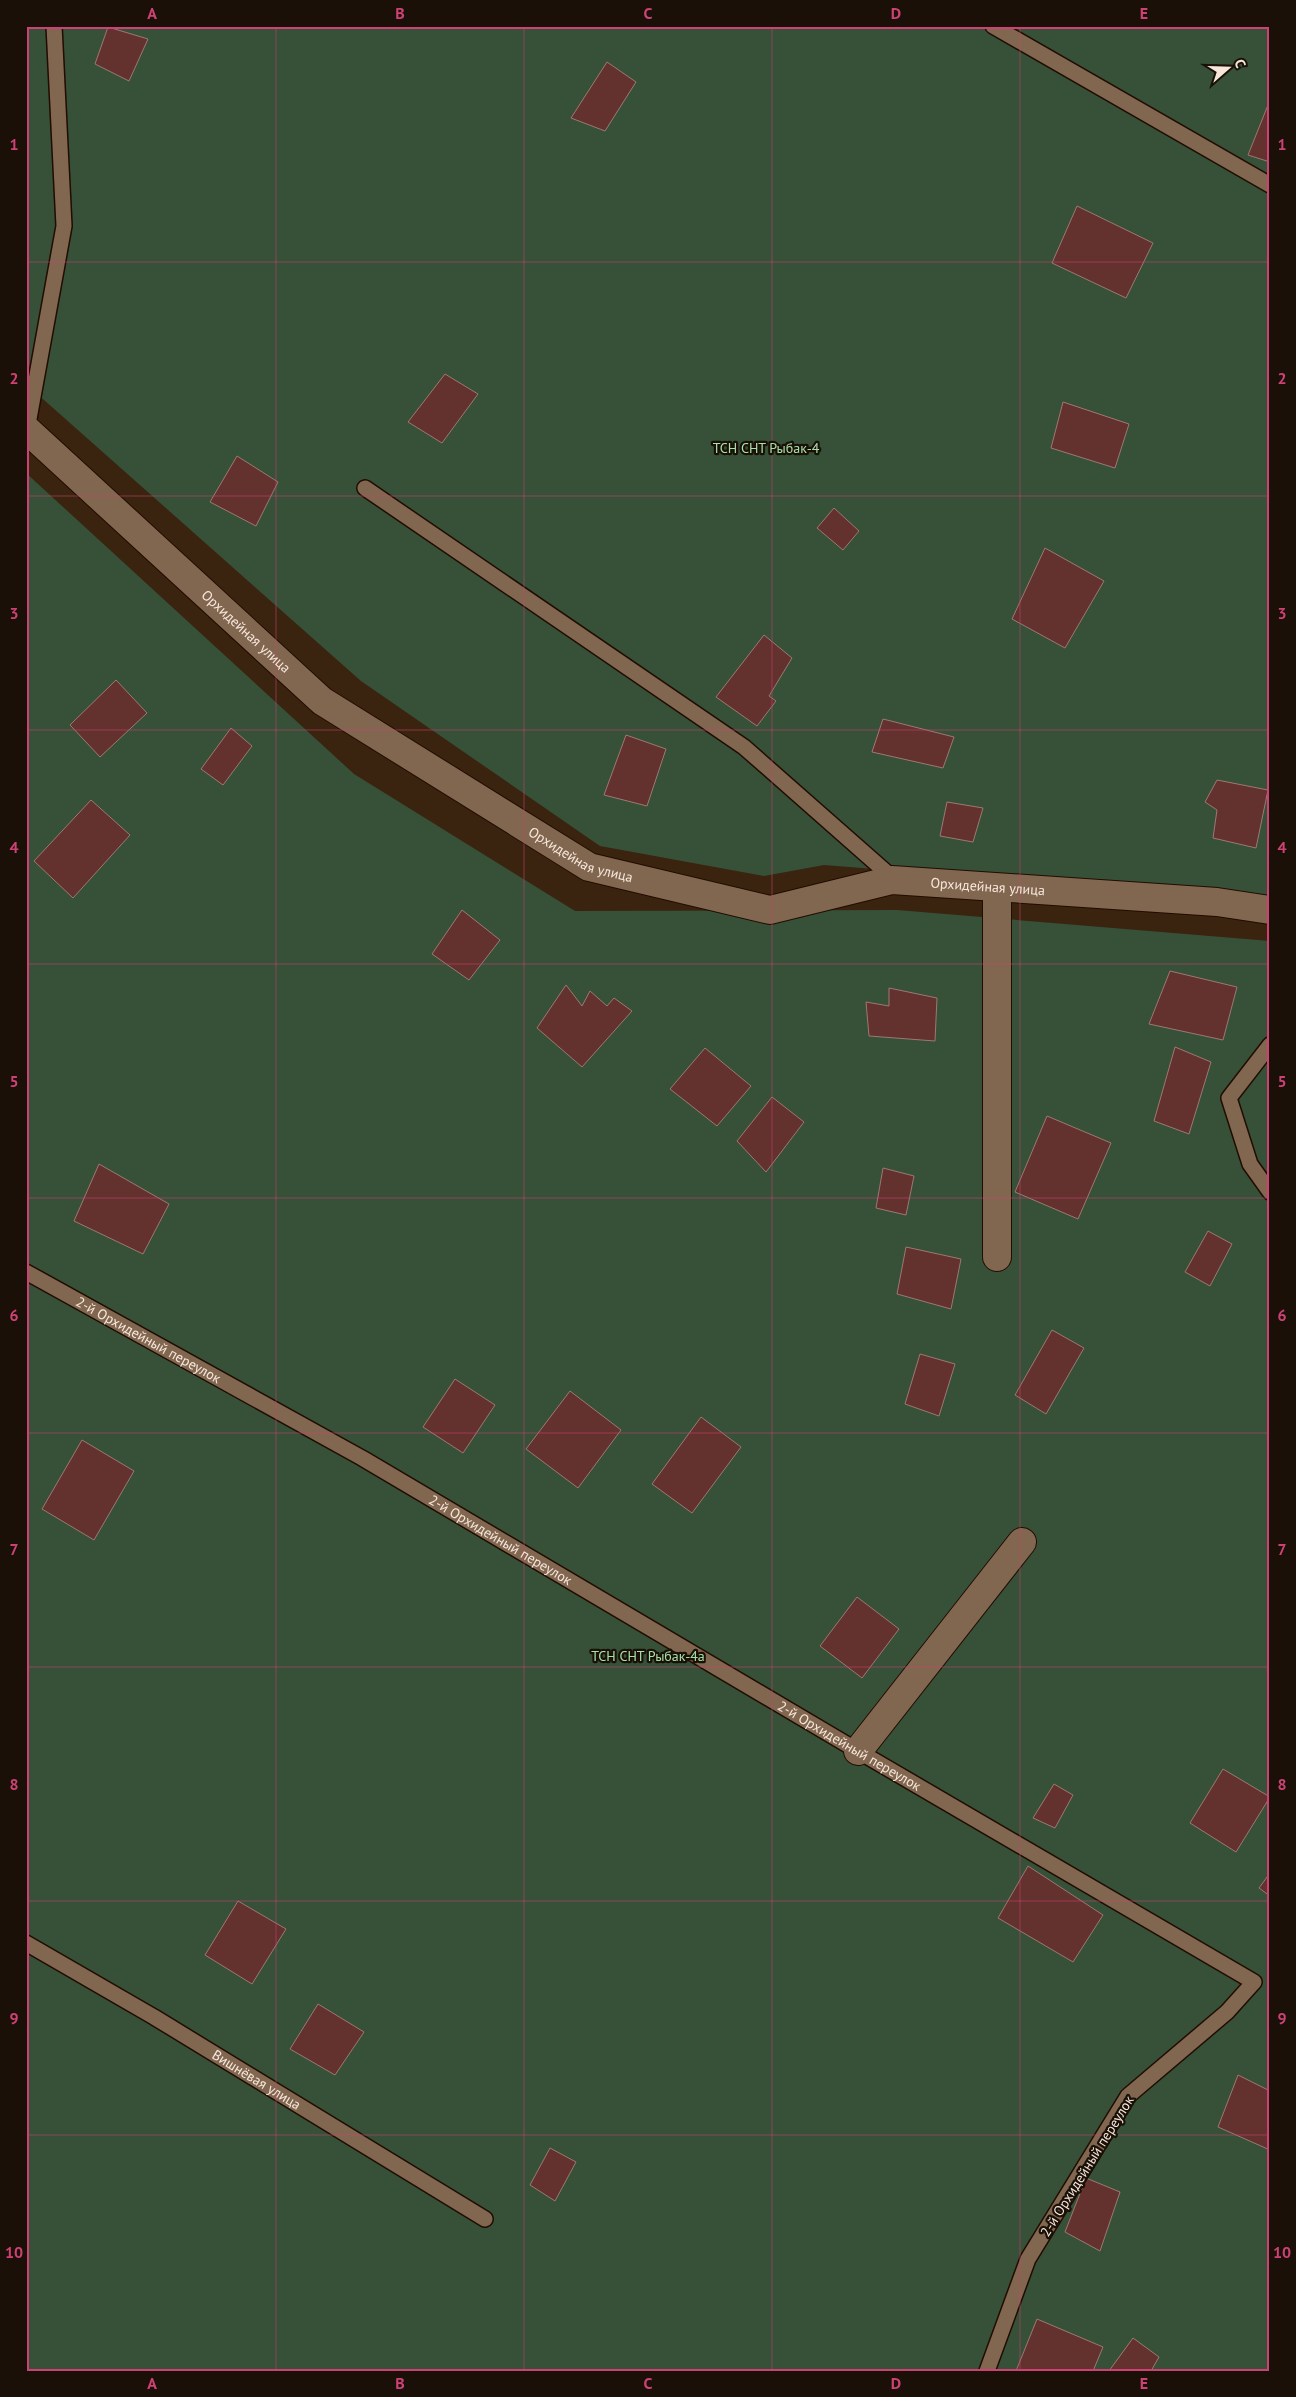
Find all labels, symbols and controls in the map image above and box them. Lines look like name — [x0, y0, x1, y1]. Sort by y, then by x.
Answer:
text: A — [147, 3, 157, 23]
text: B — [395, 3, 405, 23]
text: C — [644, 3, 653, 23]
text: D — [891, 3, 901, 23]
text: E — [1140, 3, 1148, 23]
north arrow — [1204, 42, 1254, 92]
text: С — [1230, 57, 1250, 70]
text: 1 — [9, 134, 19, 154]
text: 1 — [1277, 134, 1287, 154]
text: 2 — [9, 368, 19, 388]
text: 2 — [1277, 368, 1287, 388]
park label: ТСН СНТ Рыбак-4 — [713, 439, 820, 457]
street label: Орхидейная улица — [198, 586, 295, 677]
text: 3 — [9, 603, 19, 623]
text: 3 — [1277, 603, 1287, 623]
street label: Орхидейная улица — [525, 823, 635, 886]
text: 4 — [9, 837, 19, 857]
text: 4 — [1277, 837, 1287, 857]
street label: Орхидейная улица — [930, 874, 1046, 899]
text: 5 — [9, 1071, 19, 1091]
text: 5 — [1277, 1071, 1287, 1091]
street label: 2-й Орхидейный переулок — [73, 1292, 224, 1387]
text: 6 — [9, 1305, 19, 1325]
text: 6 — [1277, 1305, 1287, 1325]
street label: 2-й Орхидейный переулок — [426, 1491, 576, 1589]
text: 7 — [9, 1539, 19, 1559]
text: 7 — [1277, 1539, 1287, 1559]
park label: ТСН СНТ Рыбак-4а — [591, 1647, 705, 1665]
street label: 2-й Орхидейный переулок — [775, 1697, 924, 1795]
text: 8 — [9, 1774, 19, 1794]
text: 8 — [1277, 1774, 1287, 1794]
text: 9 — [9, 2008, 19, 2028]
text: 9 — [1277, 2008, 1287, 2028]
street label: Вишнёвая улица — [209, 2046, 304, 2114]
street label: 2-й Орхидейный переулок — [1036, 2092, 1138, 2240]
text: 10 — [5, 2242, 23, 2262]
text: 10 — [1273, 2242, 1291, 2262]
text: A — [147, 2373, 157, 2393]
text: B — [395, 2373, 405, 2393]
text: C — [644, 2373, 653, 2393]
text: D — [891, 2373, 901, 2393]
text: E — [1140, 2373, 1148, 2393]

